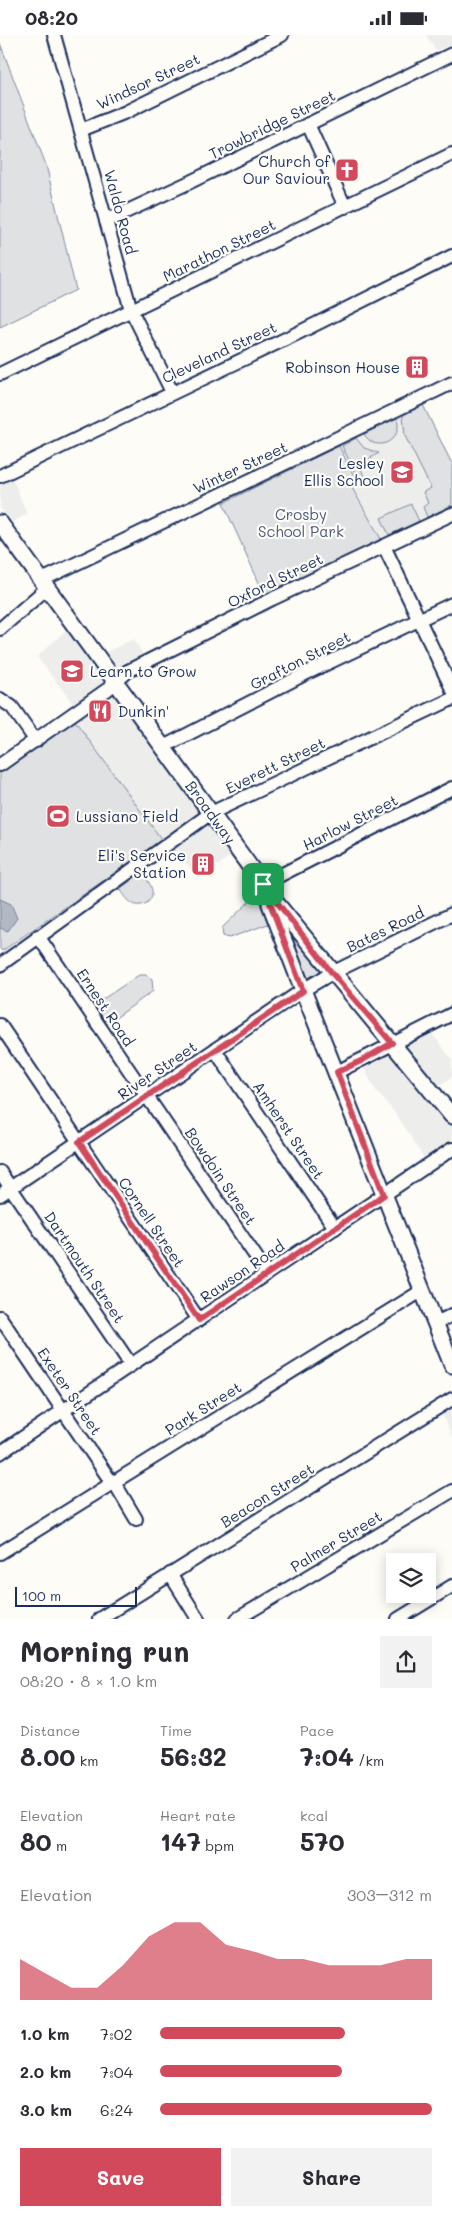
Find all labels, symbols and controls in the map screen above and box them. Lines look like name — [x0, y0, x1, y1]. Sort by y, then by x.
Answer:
text: 08:20 — [25, 5, 78, 30]
street label: Windsor Street — [93, 48, 203, 114]
street label: Trowbridge Street — [206, 85, 338, 163]
place label: Church of Our Saviour — [243, 151, 331, 188]
church icon: Church of Our Saviour — [334, 157, 360, 183]
street label: Waldo Road — [100, 167, 142, 257]
street label: Marathon Street — [159, 214, 279, 286]
street label: Cleveland Street — [158, 317, 280, 387]
building icon: Robinson House — [404, 354, 430, 380]
place label: Robinson House — [285, 357, 400, 377]
street label: Winter Street — [190, 436, 290, 498]
place label: Lesley Ellis School — [304, 453, 384, 490]
school or university icon: Lesley Ellis School — [389, 459, 415, 485]
park label: Crosby School Park — [258, 504, 344, 541]
street label: Oxford Street — [224, 548, 326, 612]
street label: Grafton Street — [246, 626, 354, 694]
school or university icon: Learn to Grow — [59, 658, 85, 684]
place label: Learn to Grow — [90, 661, 197, 681]
restaurant icon: Dunkin' — [87, 698, 113, 724]
place label: Dunkin' — [118, 701, 169, 721]
street label: Everett Street — [222, 732, 328, 798]
street label: Broadway — [181, 776, 241, 848]
street label: Harlow Street — [299, 789, 401, 855]
sports icon: Lussiano Field — [45, 803, 71, 829]
place label: Lussiano Field — [76, 806, 178, 826]
place label: Eli's Service Station — [98, 845, 186, 882]
building icon: Eli's Service Station — [190, 851, 216, 877]
pin — [242, 863, 284, 905]
icon: arrive — [249, 870, 277, 898]
street label: Bates Road — [343, 902, 427, 956]
street label: Ernest Road — [73, 964, 139, 1050]
street label: River Street — [113, 1036, 201, 1104]
street label: Amherst Street — [249, 1077, 329, 1183]
street label: Bowdoin Street — [181, 1123, 261, 1229]
street label: Cornell Street — [114, 1173, 190, 1271]
street label: Dartmouth Street — [40, 1207, 130, 1327]
street label: Rawson Road — [196, 1236, 288, 1306]
street label: Exeter Street — [33, 1343, 107, 1439]
street label: Park Street — [161, 1377, 245, 1439]
street label: Beacon Street — [217, 1458, 317, 1532]
street label: Palmer Street — [286, 1506, 386, 1576]
map controls — [386, 1553, 436, 1603]
button: layers — [386, 1553, 436, 1603]
scale bar — [15, 1583, 138, 1607]
text: 100 m — [22, 1586, 61, 1605]
text: Morning run — [20, 1633, 189, 1669]
button: share — [380, 1636, 432, 1688]
text: 08:20 · 8 × 1.0 km — [20, 1670, 157, 1691]
text: Distance — [20, 1721, 80, 1740]
text: Time — [160, 1721, 192, 1740]
text: Pace — [300, 1721, 334, 1740]
text: 8.00 — [20, 1740, 75, 1772]
text: 56:32 — [160, 1740, 227, 1772]
text: 7:04 — [300, 1740, 354, 1772]
text: km — [75, 1751, 98, 1770]
text: /km — [354, 1751, 384, 1770]
text: Elevation — [20, 1806, 83, 1825]
text: Heart rate — [160, 1806, 236, 1825]
text: kcal — [300, 1806, 328, 1825]
text: 80 — [20, 1825, 52, 1857]
text: 147 — [160, 1825, 201, 1857]
text: 570 — [300, 1825, 345, 1857]
text: m — [52, 1836, 67, 1855]
text: bpm — [201, 1836, 234, 1855]
text: Elevation — [20, 1884, 92, 1905]
text: 303–312 m — [347, 1884, 432, 1905]
text: 1.0 km — [20, 2023, 69, 2044]
text: 7:02 — [100, 2023, 133, 2044]
text: 2.0 km — [20, 2061, 71, 2082]
text: 7:04 — [100, 2061, 133, 2082]
text: 3.0 km — [20, 2099, 72, 2120]
text: 6:24 — [100, 2099, 133, 2120]
button: Save — [20, 2148, 221, 2206]
button: Share — [231, 2148, 432, 2206]

